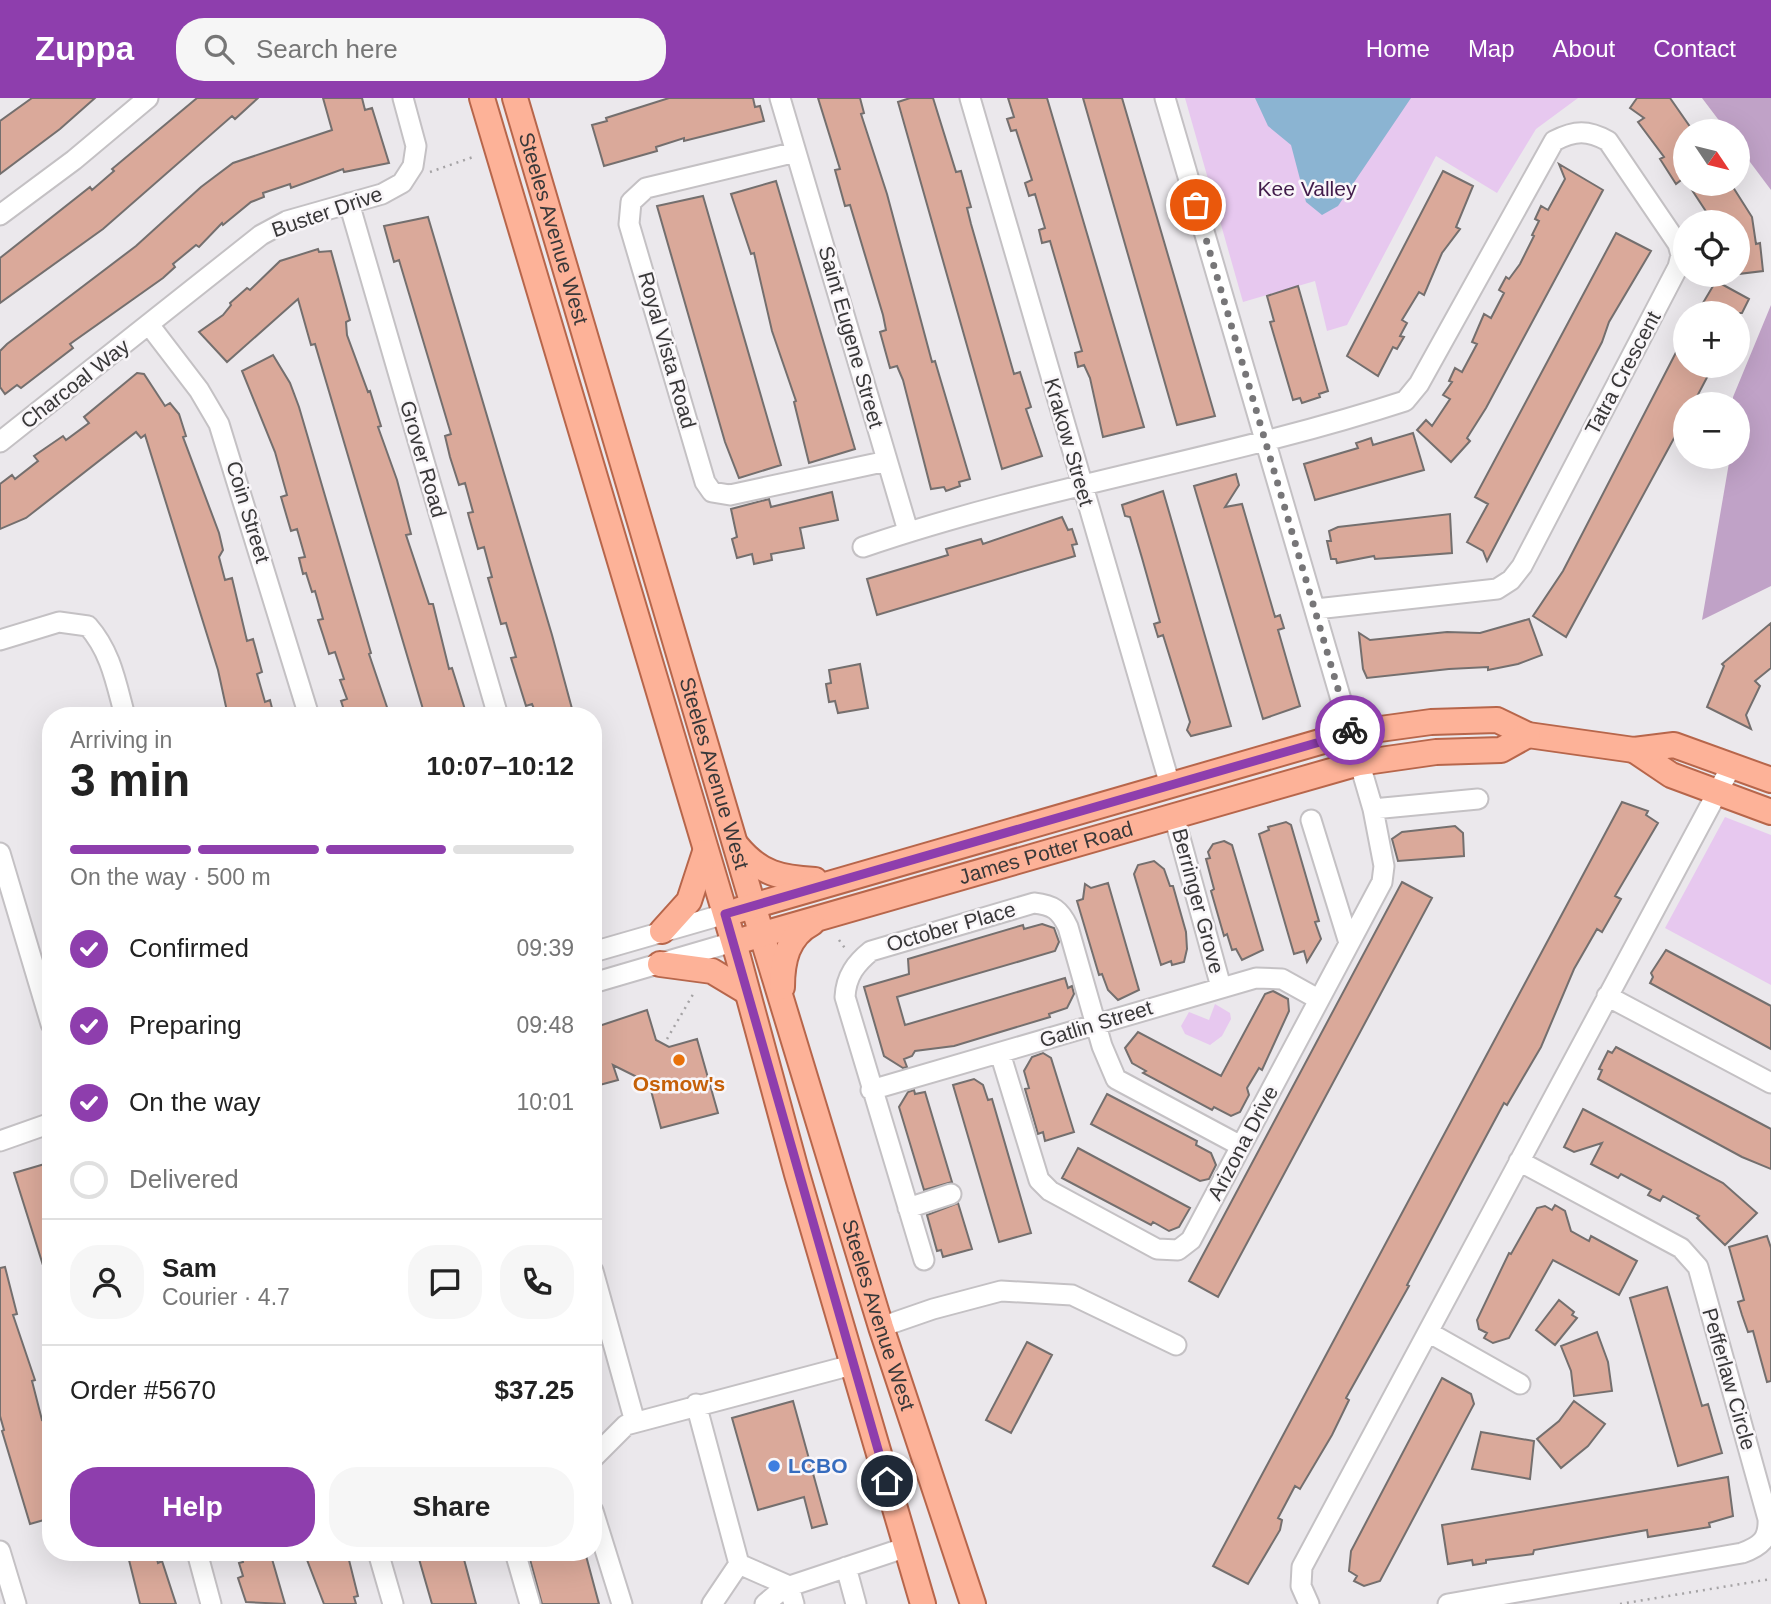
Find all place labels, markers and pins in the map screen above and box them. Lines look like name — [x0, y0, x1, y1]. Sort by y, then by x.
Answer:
pin — [1166, 175, 1226, 235]
marker: Osmow's — [671, 1052, 687, 1068]
place label: Osmow's — [633, 1072, 725, 1095]
pin — [857, 1451, 917, 1511]
place label: LCBO — [788, 1454, 848, 1477]
marker: LCBO — [766, 1458, 782, 1474]

